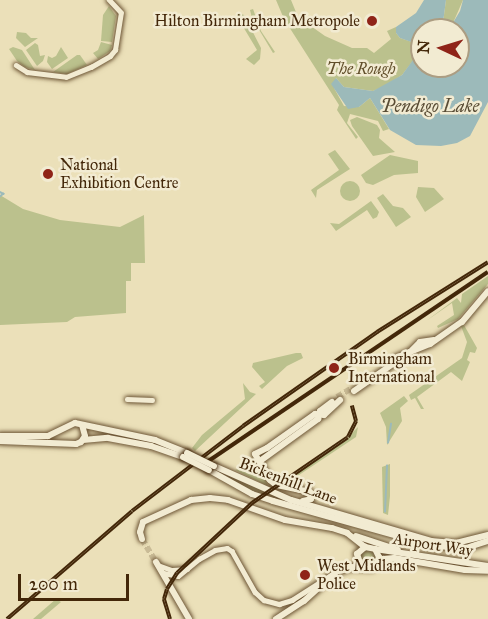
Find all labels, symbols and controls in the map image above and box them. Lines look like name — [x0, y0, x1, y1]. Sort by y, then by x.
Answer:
place label: Hilton Birmingham Metropole — [154, 11, 360, 31]
marker: Hilton Birmingham Metropole — [365, 14, 379, 28]
north arrow — [410, 18, 470, 78]
text: N — [414, 39, 433, 54]
park label: The Rough — [326, 59, 396, 79]
water label: Pendigo Lake — [381, 95, 479, 117]
place label: National Exhibition Centre — [60, 155, 178, 193]
marker: National Exhibition Centre — [41, 167, 55, 181]
place label: Birmingham International — [348, 349, 435, 387]
marker: Birmingham International — [325, 359, 343, 377]
street label: Bickenhill Lane — [236, 453, 340, 509]
street label: Airport Way — [392, 529, 474, 561]
place label: West Midlands Police — [317, 556, 416, 594]
scale bar — [21, 562, 132, 600]
marker: West Midlands Police — [298, 568, 312, 582]
text: 200 m — [29, 573, 78, 595]

